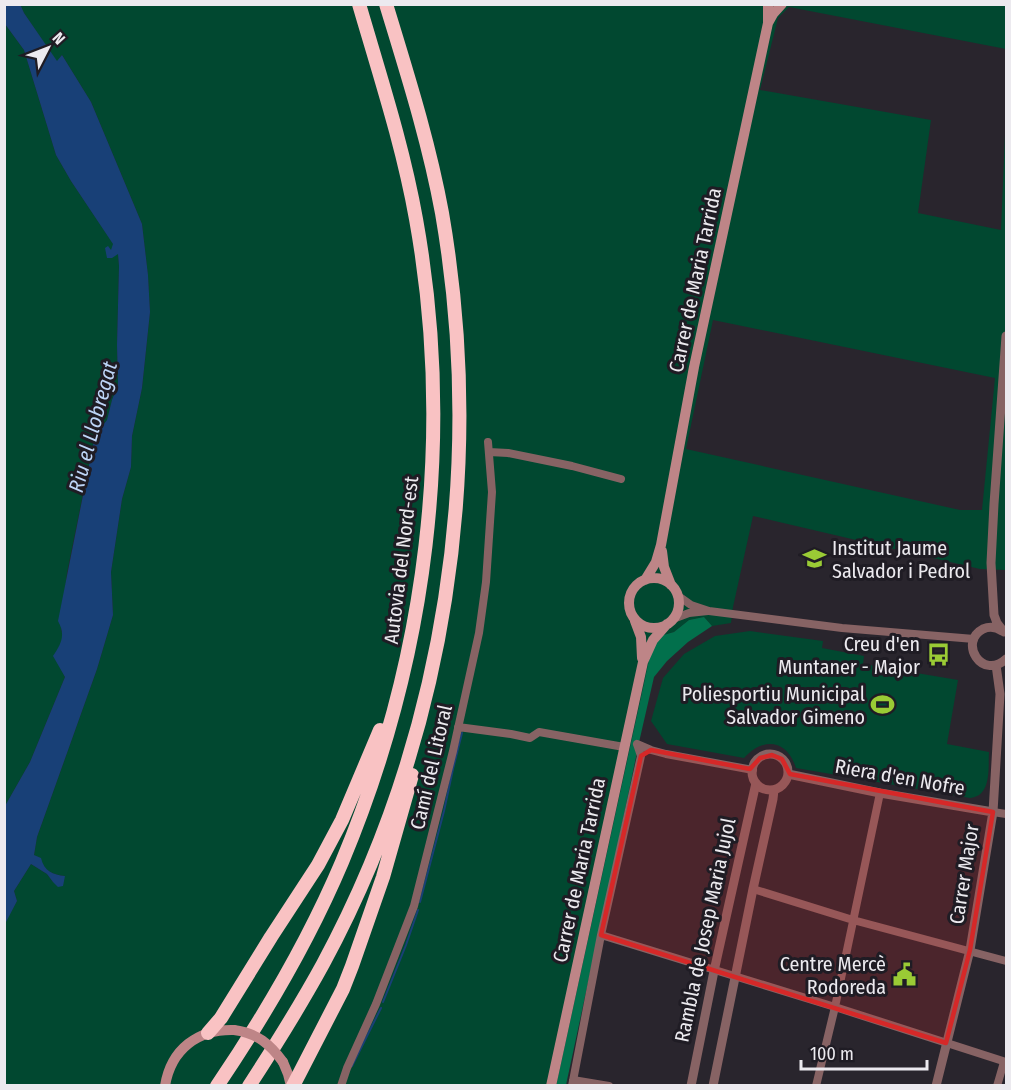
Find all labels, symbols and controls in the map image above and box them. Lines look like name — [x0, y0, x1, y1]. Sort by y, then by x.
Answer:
north arrow — [18, 18, 78, 78]
text: N — [49, 28, 69, 48]
street label: Carrer de Maria Tarrida — [664, 185, 726, 375]
water label: Riu el Llobregat — [63, 359, 123, 495]
street label: Autovia del Nord-est — [379, 474, 423, 645]
place label: Institut Jaume Salvador i Pedrol — [832, 536, 970, 583]
school or university icon: Institut Jaume Salvador i Pedrol — [801, 546, 827, 572]
place label: Creu d'en Muntaner - Major — [778, 632, 920, 679]
bus stop icon: Creu d'en Muntaner - Major — [925, 642, 951, 668]
place label: Poliesportiu Municipal Salvador Gimeno — [682, 682, 865, 729]
sports icon: Poliesportiu Municipal Salvador Gimeno — [870, 692, 896, 718]
street label: Camí del Litoral — [405, 702, 457, 832]
street label: Riera d'en Nofre — [833, 754, 967, 800]
street label: Carrer de Maria Tarrida — [548, 775, 610, 965]
street label: Rambla de Josep Maria Jujol — [670, 816, 740, 1044]
street label: Carrer Major — [944, 822, 984, 926]
place label: Centre Mercè Rodoreda — [780, 952, 886, 999]
public building icon: Centre Mercè Rodoreda — [891, 962, 917, 988]
scale bar — [801, 1033, 927, 1071]
text: 100 m — [810, 1043, 854, 1065]

